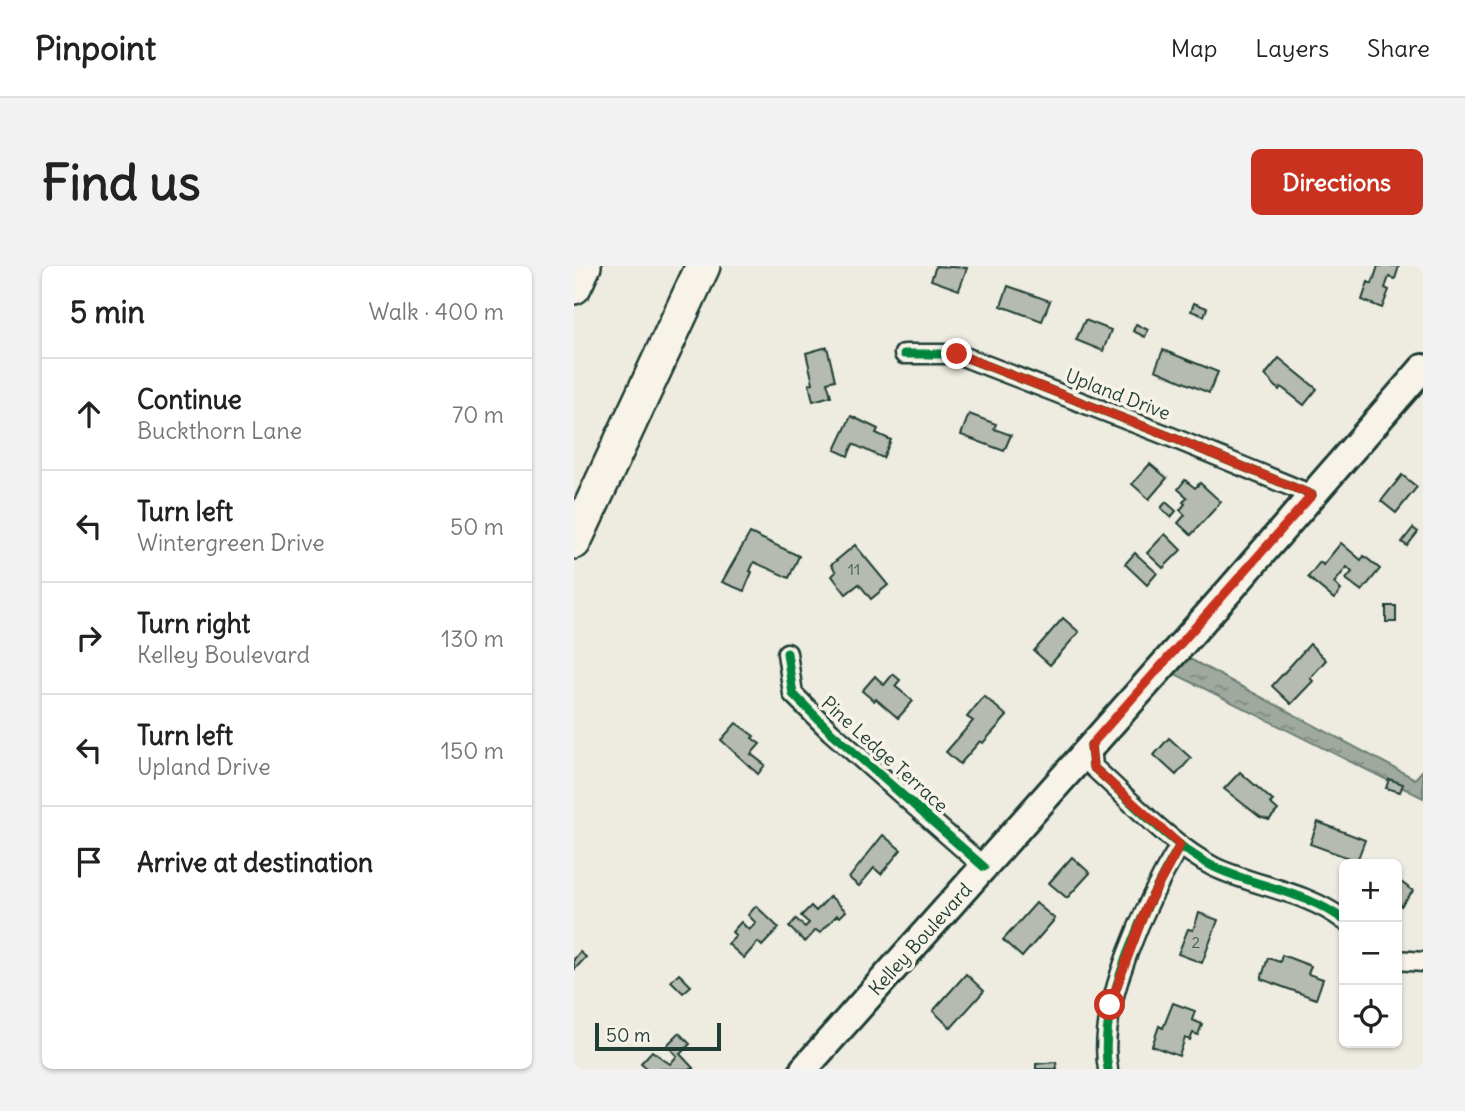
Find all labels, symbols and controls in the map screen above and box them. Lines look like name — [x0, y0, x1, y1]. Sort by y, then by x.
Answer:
text: Pinpoint — [35, 27, 156, 69]
text: Map — [1171, 33, 1217, 63]
text: Layers — [1255, 33, 1329, 63]
text: Share — [1367, 33, 1430, 63]
button: Directions — [1251, 149, 1423, 215]
text: Find us — [42, 152, 200, 213]
text: 5 min — [70, 293, 145, 331]
text: Walk · 400 m — [369, 297, 504, 326]
route end — [941, 338, 972, 369]
street label: Upland Drive — [1062, 363, 1174, 425]
text: Continue — [137, 383, 242, 416]
icon: ahead — [70, 395, 108, 433]
text: 70 m — [452, 400, 504, 429]
text: Buckthorn Lane — [137, 416, 302, 445]
text: Turn left — [137, 495, 233, 528]
icon: left — [70, 507, 108, 545]
text: 50 m — [450, 512, 504, 541]
text: Wintergreen Drive — [137, 528, 325, 557]
house number: 11 — [848, 559, 860, 579]
text: Turn right — [137, 607, 250, 640]
icon: right — [70, 619, 108, 657]
text: 130 m — [441, 624, 504, 653]
text: Kelley Boulevard — [137, 640, 310, 669]
street label: Pine Ledge Terrace — [817, 691, 953, 817]
text: Turn left — [137, 719, 233, 752]
icon: left — [70, 731, 108, 769]
text: 150 m — [441, 736, 504, 765]
text: Upland Drive — [137, 752, 271, 781]
icon: arrive — [70, 843, 108, 881]
text: Arrive at destination — [137, 846, 373, 879]
map controls — [1339, 859, 1402, 1048]
button: + — [1339, 859, 1402, 922]
street label: Kelley Boulevard — [863, 878, 977, 1000]
button: − — [1339, 922, 1402, 985]
house number: 2 — [1192, 932, 1201, 952]
button: locate — [1339, 985, 1402, 1048]
route start — [1094, 989, 1125, 1020]
scale bar — [595, 1020, 721, 1052]
text: 50 m — [606, 1023, 651, 1047]

